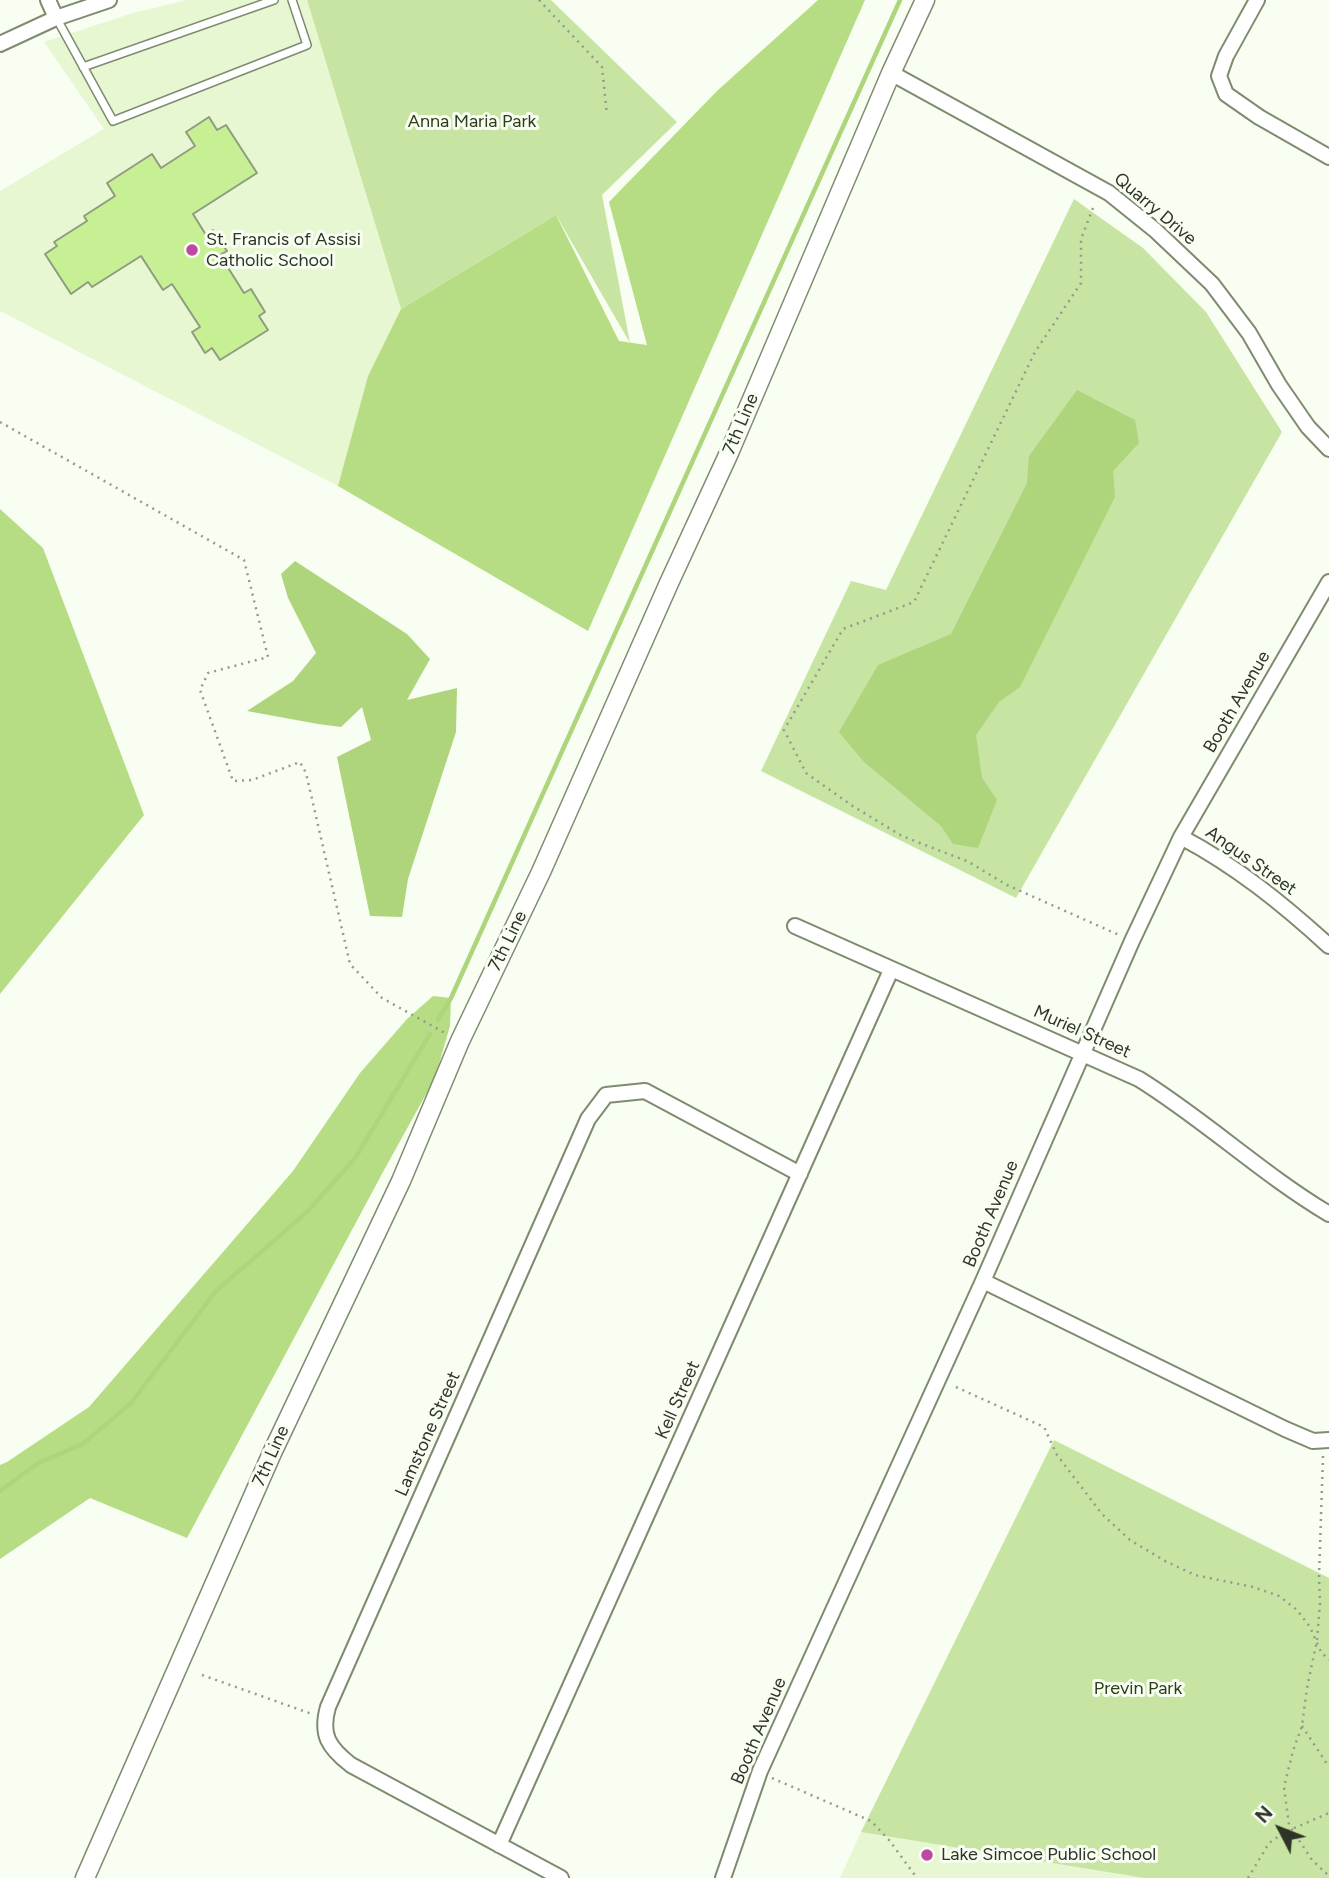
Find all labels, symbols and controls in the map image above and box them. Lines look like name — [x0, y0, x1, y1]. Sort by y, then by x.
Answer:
park label: Anna Maria Park — [408, 111, 536, 133]
street label: Quarry Drive — [1109, 168, 1201, 250]
place label: St. Francis of Assisi Catholic School — [206, 229, 361, 272]
marker: St. Francis of Assisi Catholic School — [184, 242, 200, 258]
street label: 7th Line — [718, 390, 764, 458]
street label: Booth Avenue — [1199, 647, 1275, 757]
street label: Angus Street — [1201, 822, 1301, 900]
street label: 7th Line — [484, 907, 532, 975]
street label: Muriel Street — [1030, 1001, 1134, 1063]
street label: Booth Avenue — [959, 1157, 1023, 1271]
street label: Kell Street — [651, 1358, 705, 1442]
street label: Lamstone Street — [391, 1368, 465, 1500]
street label: 7th Line — [248, 1422, 294, 1490]
street label: Booth Avenue — [727, 1674, 791, 1788]
park label: Previn Park — [1094, 1678, 1182, 1700]
north arrow — [1245, 1794, 1315, 1864]
text: N — [1251, 1801, 1277, 1828]
place label: Lake Simcoe Public School — [941, 1844, 1156, 1866]
marker: Lake Simcoe Public School — [919, 1847, 935, 1863]

